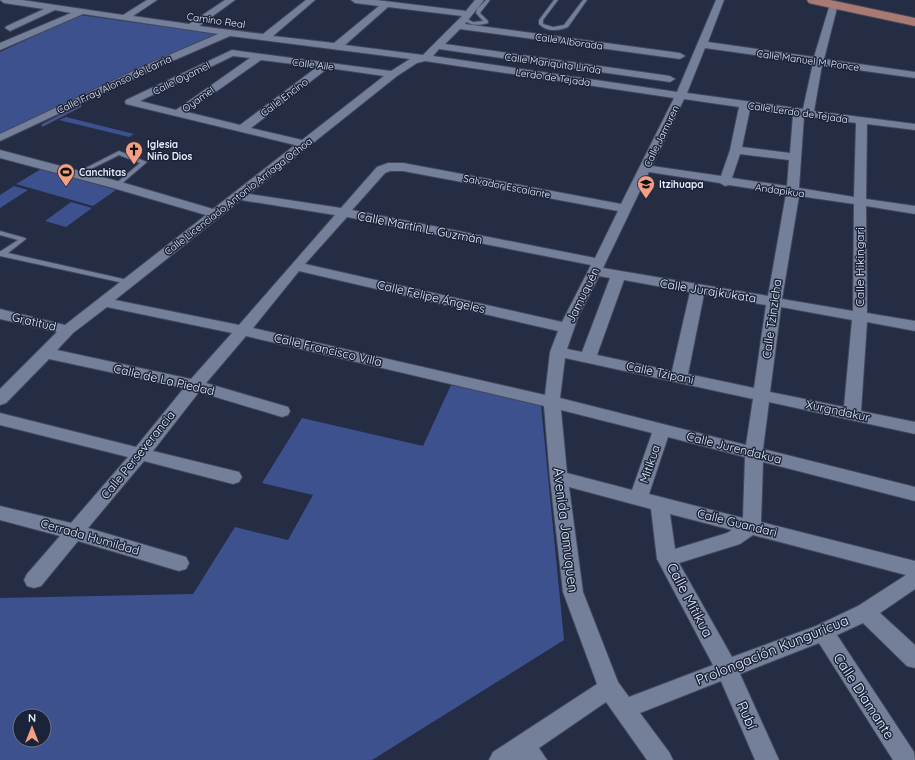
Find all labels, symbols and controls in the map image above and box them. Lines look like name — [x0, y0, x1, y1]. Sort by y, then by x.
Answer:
street label: Camino Real — [186, 10, 246, 31]
street label: Calle Alborada — [534, 30, 604, 53]
street label: Calle Manuel M. Ponce — [756, 47, 860, 74]
street label: Calle Mariquita Linda — [504, 50, 602, 77]
street label: Calle Fray Alonso de Larria — [55, 52, 174, 117]
street label: Calle Aile — [291, 55, 335, 74]
street label: Calle Oyamel — [151, 59, 212, 98]
street label: Lerdo de Tejada — [515, 66, 591, 89]
street label: Calle Encino — [258, 75, 311, 119]
street label: Oyamel — [180, 84, 217, 115]
street label: Calle Lerdo de Tejada — [747, 99, 849, 126]
street label: Calle Jamuren — [641, 103, 682, 169]
street label: Calle Licenciado Antonio Arriaga Ochoa — [162, 135, 315, 258]
place label: Iglesia Niño Dios — [147, 138, 192, 163]
church icon: Iglesia Niño Dios — [124, 140, 144, 165]
sports icon: Canchitas — [56, 162, 76, 187]
place label: Canchitas — [79, 166, 126, 179]
street label: Salvador Escalante — [462, 172, 552, 201]
school or university icon: Itzihuapa — [636, 174, 656, 199]
place label: Itzihuapa — [659, 178, 704, 191]
street label: Andapikua — [754, 181, 805, 200]
street label: Calle Martín L. Guzmán — [356, 208, 484, 247]
street label: Calle Hikingari — [852, 227, 867, 307]
street label: Jamuquén — [563, 265, 602, 325]
street label: Calle Jurajkukata — [659, 275, 757, 306]
street label: Calle Felipe Ángeles — [376, 277, 487, 316]
street label: Calle Tzinzicha — [758, 278, 785, 360]
street label: Gratitud — [11, 309, 58, 334]
street label: Calle Francisco Villa — [273, 330, 384, 369]
street label: Calle Tzipani — [625, 358, 695, 387]
street label: Calle de La Piedad — [112, 361, 216, 398]
street label: Xurgndakur — [805, 396, 872, 425]
street label: Calle Perseverancia — [97, 408, 178, 502]
street label: Calle Jurendakua — [685, 428, 783, 467]
street label: Mitikua — [636, 443, 663, 485]
street label: Avenida Jamuquen — [549, 467, 583, 593]
street label: Calle Guandari — [696, 505, 779, 540]
street label: Cerrada Humildad — [39, 515, 141, 558]
street label: Calle Mitikua — [663, 560, 717, 640]
street label: Prolongación Kunguricua — [693, 611, 851, 689]
street label: Calle Diamante — [829, 650, 899, 743]
street label: Rubí — [733, 698, 761, 732]
north arrow — [12, 708, 52, 748]
text: N — [28, 711, 36, 725]

